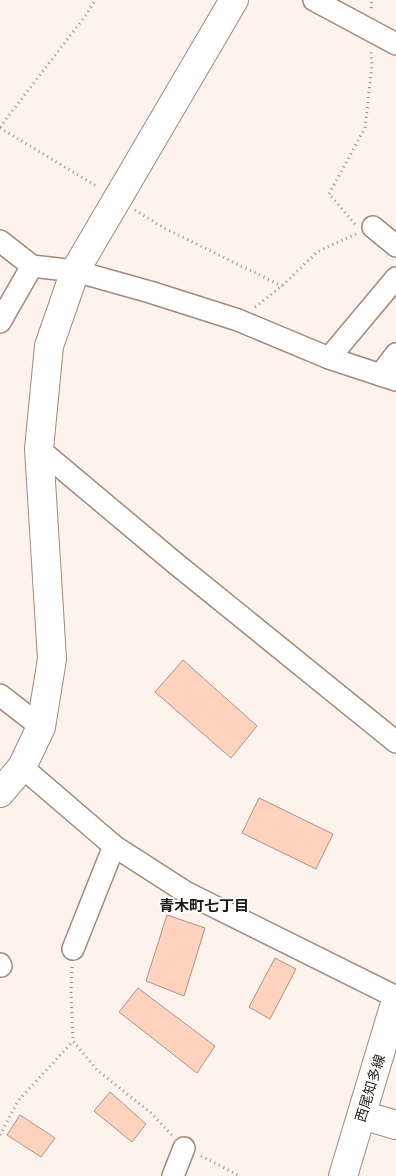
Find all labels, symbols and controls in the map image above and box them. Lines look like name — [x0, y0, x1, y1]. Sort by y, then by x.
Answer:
district label: 青木町七丁目 — [159, 896, 249, 915]
street label: 西尾知多線 — [351, 1052, 388, 1124]

